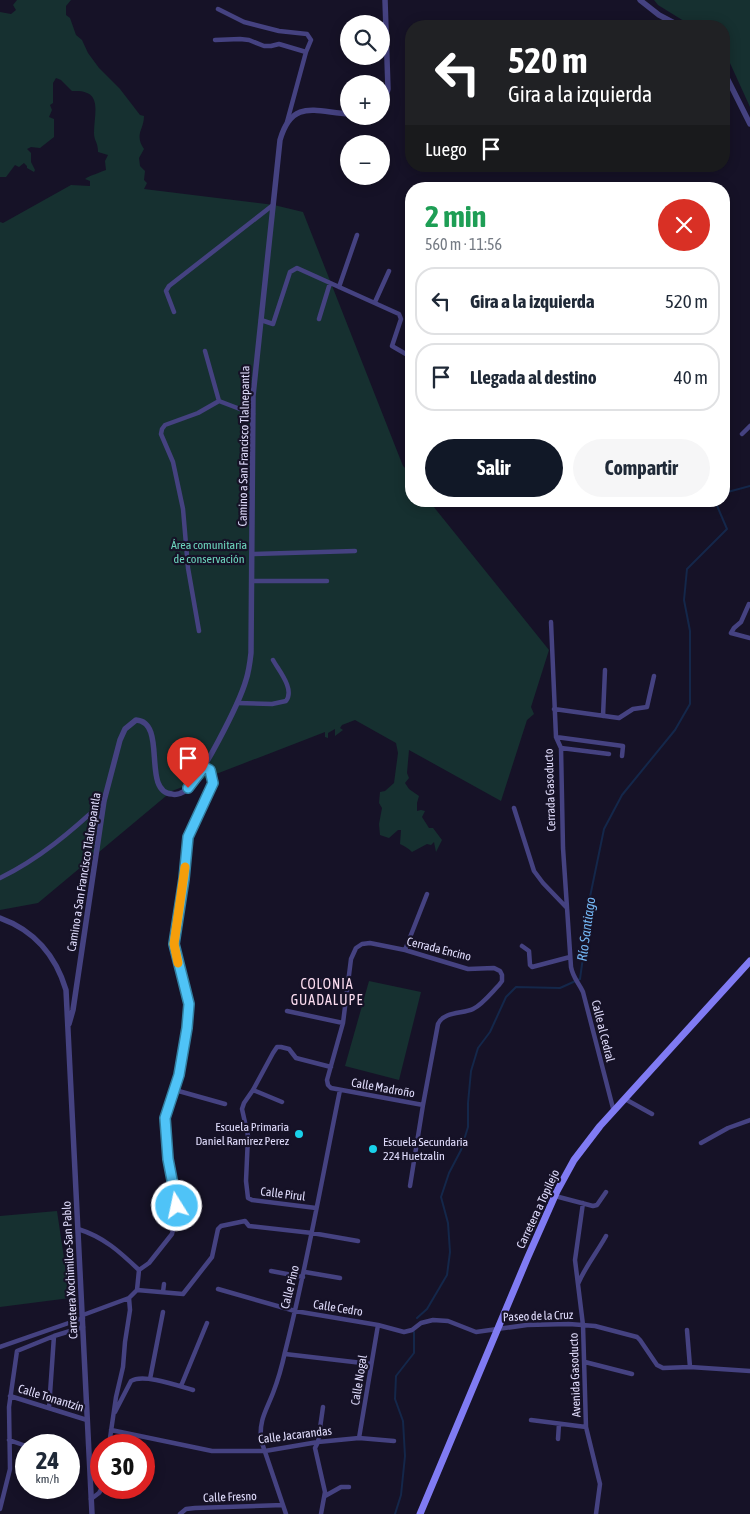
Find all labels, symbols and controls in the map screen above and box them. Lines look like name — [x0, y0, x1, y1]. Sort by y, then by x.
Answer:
map controls — [340, 15, 390, 185]
button: search — [340, 15, 390, 65]
icon: left — [425, 40, 490, 105]
text: 520 m — [508, 40, 587, 80]
button: + — [340, 75, 390, 125]
text: Gira a la izquierda — [508, 81, 652, 107]
button: − — [340, 135, 390, 185]
icon: arrive — [477, 135, 505, 163]
text: Luego — [425, 138, 467, 160]
text: 2 min — [425, 199, 486, 233]
button: close — [658, 199, 710, 251]
text: 560 m · 11:56 — [425, 235, 502, 253]
icon: left — [427, 287, 455, 315]
text: Gira a la izquierda — [470, 290, 595, 312]
text: 520 m — [665, 290, 708, 312]
icon: arrive — [427, 363, 455, 391]
street label: Camino a San Francisco Tlalnepantla — [236, 365, 252, 527]
text: Llegada al destino — [470, 366, 597, 388]
text: 40 m — [674, 366, 708, 388]
button: Salir — [425, 439, 563, 497]
button: Compartir — [573, 439, 710, 497]
park label: Área comunitaria de conservación — [171, 538, 247, 566]
pin — [167, 737, 209, 788]
icon: arrive — [174, 744, 202, 772]
street label: Cerrada Gasoducto — [542, 748, 558, 832]
street label: Camino a San Francisco Tlalnepantla — [65, 791, 103, 953]
water label: Río Santiago — [574, 896, 598, 962]
street label: Cerrada Encino — [405, 934, 473, 964]
district label: COLONIA GUADALUPE — [291, 976, 363, 1008]
street label: Calle al Cedral — [589, 999, 618, 1064]
street label: Calle Madroño — [350, 1076, 416, 1101]
place label: Escuela Primaria Daniel Ramirez Perez — [195, 1120, 290, 1148]
marker: Escuela Primaria Daniel Ramirez Perez — [293, 1128, 305, 1140]
place label: Escuela Secundaria 224 Huetzalin — [383, 1135, 468, 1163]
marker: Escuela Secundaria 224 Huetzalin — [367, 1143, 379, 1155]
street label: Carretera a Topilejo — [514, 1167, 563, 1251]
position arrow — [150, 1179, 202, 1231]
street label: Calle Pirul — [260, 1184, 307, 1204]
street label: Carretera Xochimilco-San Pablo — [59, 1200, 81, 1339]
street label: Calle Pino — [278, 1264, 302, 1310]
street label: Calle Cedro — [312, 1297, 364, 1319]
street label: Paseo de la Cruz — [503, 1308, 574, 1324]
street label: Avenida Gasoducto — [567, 1332, 583, 1417]
street label: Calle Nogal — [348, 1353, 370, 1406]
street label: Calle Tonantzín — [16, 1381, 86, 1415]
street label: Calle Jacarandas — [257, 1424, 333, 1446]
speed limit sign: 30 — [90, 1434, 155, 1499]
text: 24 — [36, 1446, 59, 1474]
text: km/h — [36, 1472, 59, 1486]
street label: Calle Fresno — [203, 1489, 257, 1505]

